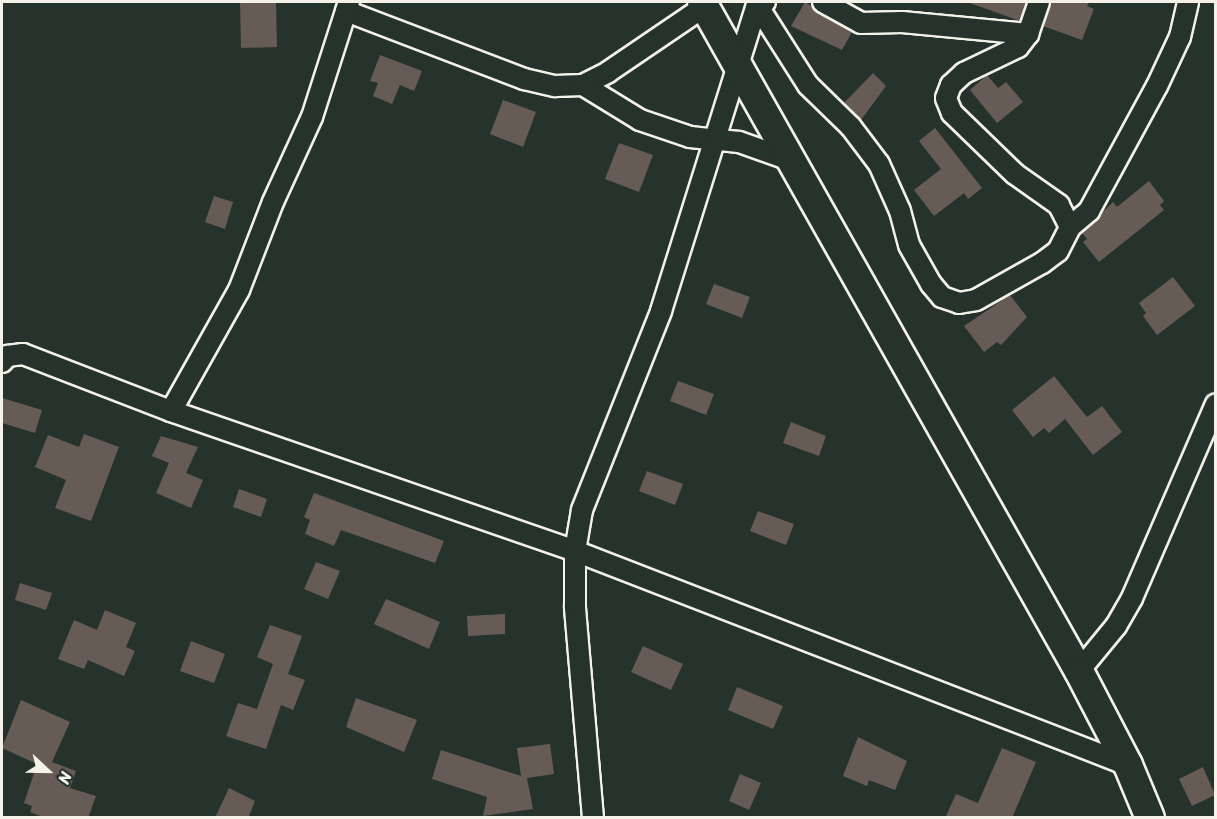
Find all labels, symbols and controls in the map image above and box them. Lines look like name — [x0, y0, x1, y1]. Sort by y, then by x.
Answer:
north arrow — [18, 741, 78, 801]
text: N — [50, 767, 81, 789]

